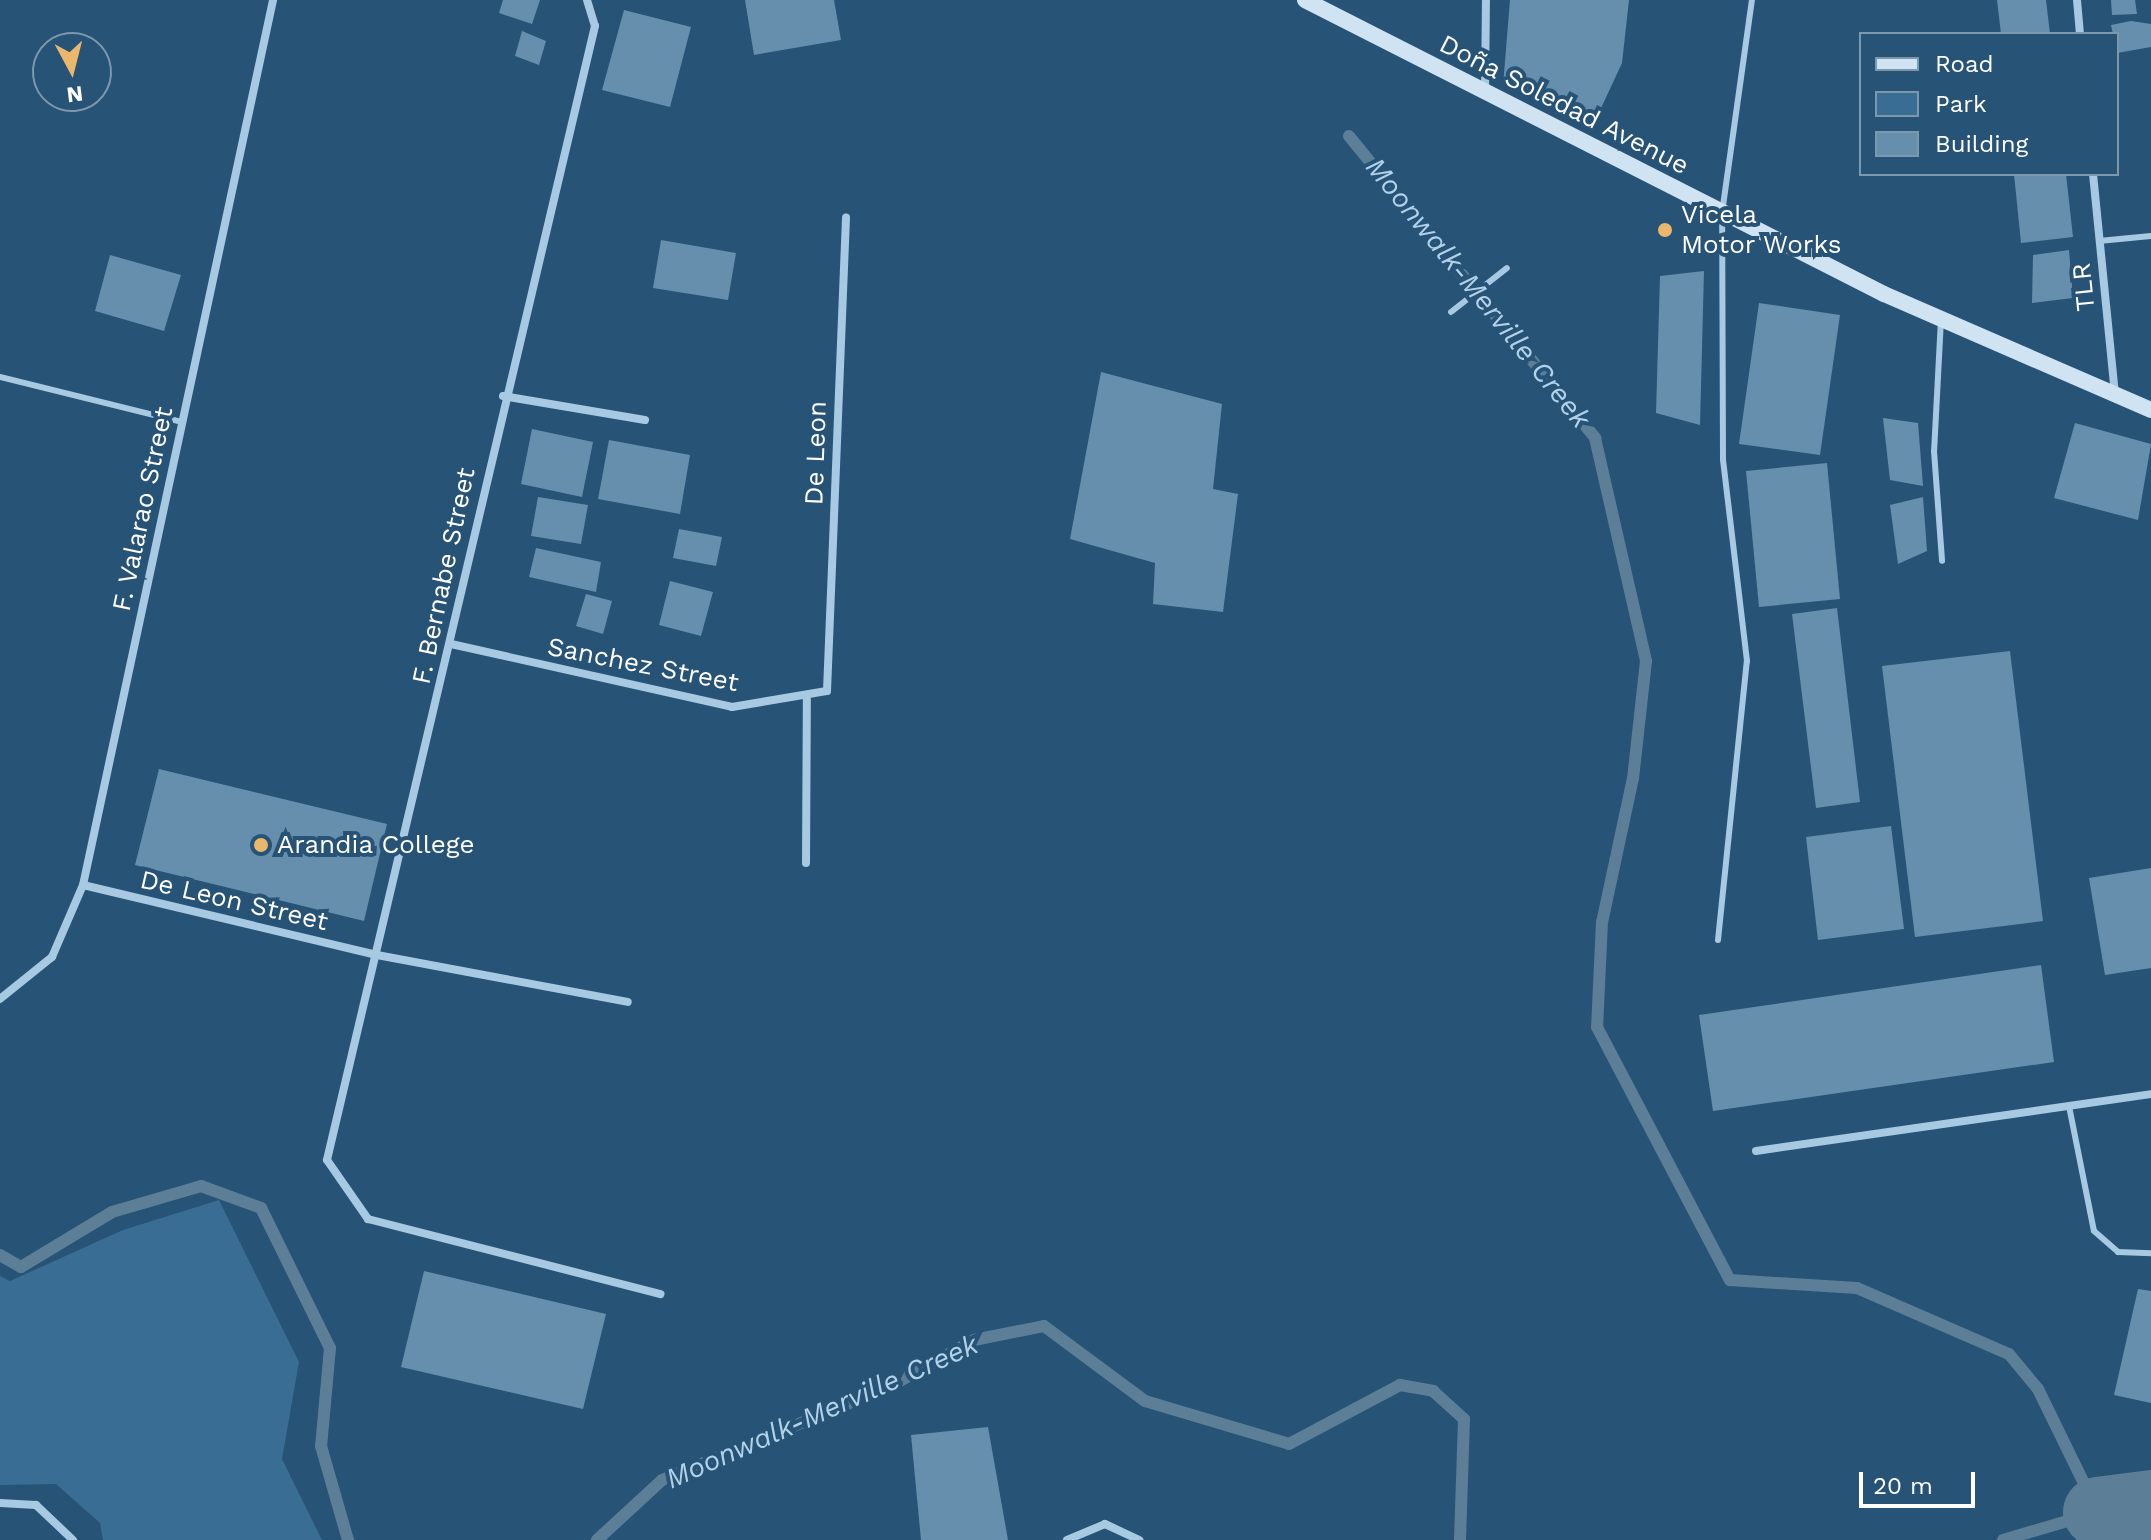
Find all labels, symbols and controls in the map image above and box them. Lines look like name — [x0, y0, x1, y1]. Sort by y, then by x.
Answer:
street label: Doña Soledad Avenue — [1433, 28, 1695, 182]
north arrow — [32, 32, 112, 112]
legend — [1859, 32, 2119, 176]
text: Road — [1935, 50, 1994, 78]
text: N — [65, 81, 84, 108]
text: Park — [1935, 90, 1987, 118]
text: Building — [1935, 130, 2028, 158]
water label: Moonwalk-Merville Creek — [1358, 151, 1598, 435]
place label: Vicela Motor Works — [1681, 199, 1843, 260]
marker: Vicela Motor Works — [1656, 221, 1674, 239]
street label: TLR — [2066, 261, 2102, 313]
street label: De Leon — [799, 400, 833, 506]
street label: F. Valarao Street — [106, 404, 180, 614]
street label: F. Bernabe Street — [406, 465, 482, 687]
street label: Sanchez Street — [545, 631, 741, 699]
place label: Arandia College — [277, 829, 475, 861]
marker: Arandia College — [252, 836, 270, 854]
street label: De Leon Street — [137, 864, 331, 938]
water label: Moonwalk-Merville Creek — [660, 1328, 984, 1496]
scale bar — [1863, 1456, 1979, 1506]
text: 20 m — [1873, 1472, 1933, 1500]

